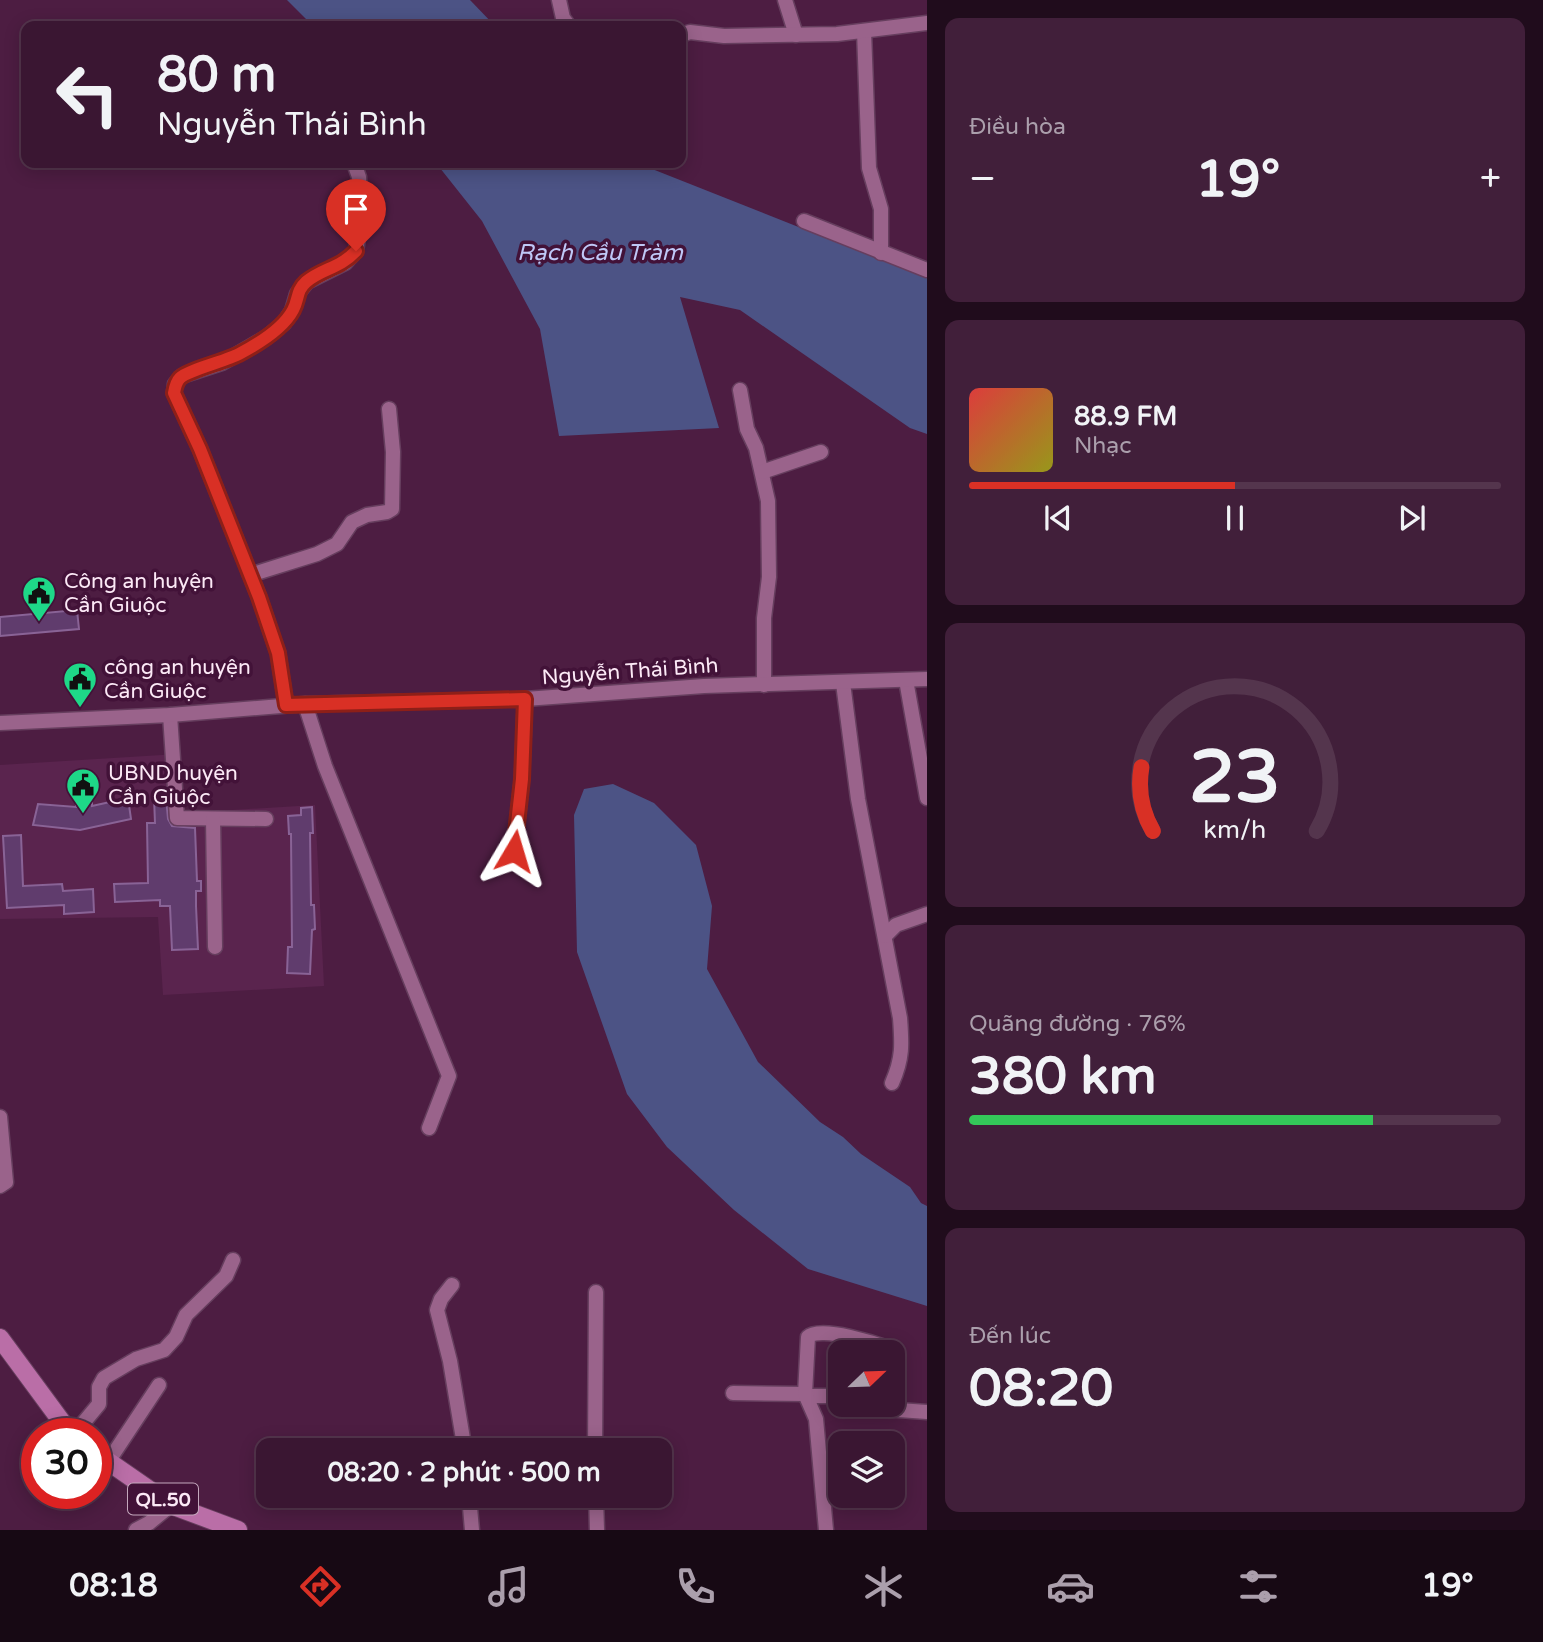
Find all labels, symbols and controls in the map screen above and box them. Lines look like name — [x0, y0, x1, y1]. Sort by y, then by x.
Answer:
text: 80 m — [157, 46, 276, 105]
icon: left — [42, 49, 133, 140]
text: Nguyễn Thái Bình — [157, 106, 427, 144]
text: Điều hòa — [969, 113, 1066, 141]
text: 19° — [1195, 148, 1280, 211]
text: − — [969, 156, 996, 202]
text: + — [1480, 156, 1501, 202]
pin — [326, 179, 386, 251]
icon: arrive — [337, 190, 375, 228]
water label: Rạch Cầu Tràm — [517, 239, 684, 267]
text: 88.9 FM — [1074, 401, 1177, 432]
text: Nhạc — [1074, 432, 1131, 460]
icon: previous — [1039, 499, 1077, 537]
icon: pause — [1216, 499, 1254, 537]
icon: next — [1393, 499, 1431, 537]
place label: Công an huyện Cần Giuộc — [64, 569, 214, 618]
public building icon: Công an huyện Cần Giuộc — [20, 574, 58, 623]
street label: Nguyễn Thái Bình — [541, 653, 719, 690]
place label: công an huyện Cần Giuộc — [104, 655, 251, 704]
public building icon: công an huyện Cần Giuộc — [61, 660, 99, 709]
text: 23 — [1189, 734, 1281, 822]
place label: UBND huyện Cần Giuộc — [108, 761, 238, 810]
public building icon: UBND huyện Cần Giuộc — [64, 766, 102, 815]
position arrow — [477, 814, 551, 888]
text: km/h — [1204, 815, 1266, 845]
text: Quãng đường · 76% — [969, 1010, 1186, 1038]
text: 380 km — [969, 1045, 1157, 1108]
text: Đến lúc — [969, 1322, 1051, 1350]
north arrow — [828, 1340, 905, 1418]
map controls — [828, 1340, 905, 1508]
text: 08:20 — [969, 1357, 1113, 1420]
speed limit sign: 30 — [21, 1418, 112, 1509]
button: layers — [828, 1431, 905, 1508]
text: 08:20 · 2 phút · 500 m — [327, 1457, 601, 1488]
road number: QL.50 — [128, 1484, 198, 1514]
icon: directions — [296, 1562, 345, 1611]
icon: music — [484, 1562, 533, 1611]
icon: phone — [671, 1562, 720, 1611]
icon: climate — [859, 1562, 908, 1611]
icon: car — [1046, 1562, 1095, 1611]
icon: filters — [1234, 1562, 1283, 1611]
text: 08:18 — [69, 1567, 158, 1605]
text: 19° — [1421, 1567, 1474, 1605]

